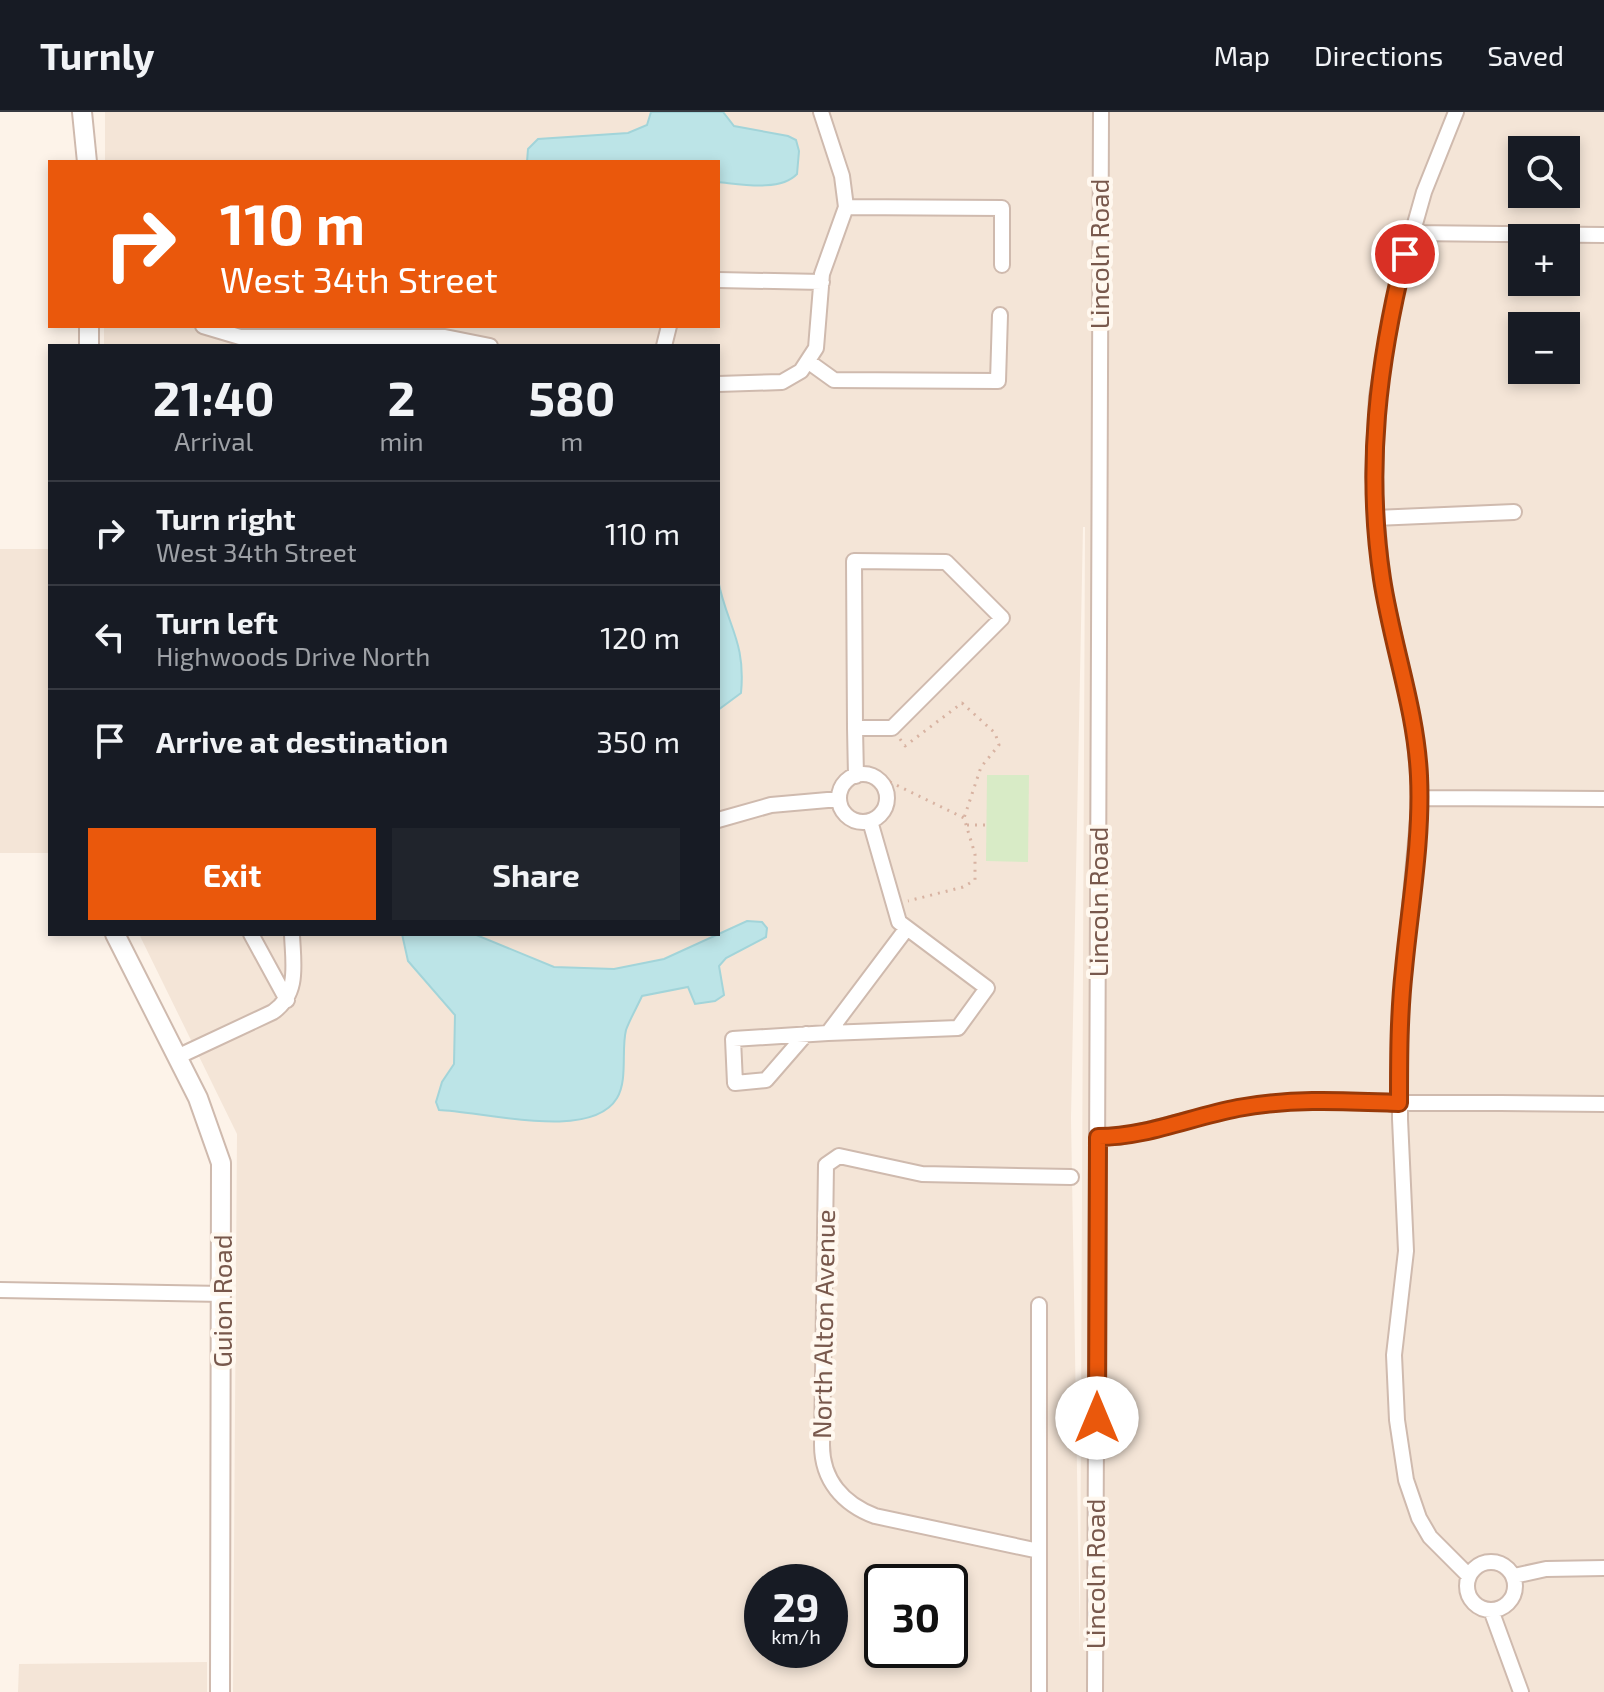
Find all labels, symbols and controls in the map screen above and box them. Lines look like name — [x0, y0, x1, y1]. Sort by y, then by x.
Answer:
text: Turnly — [40, 32, 155, 78]
text: Map — [1214, 38, 1270, 72]
text: Directions — [1314, 38, 1443, 72]
text: Saved — [1487, 38, 1564, 72]
map controls — [1508, 136, 1580, 384]
button: search — [1508, 136, 1580, 208]
street label: Lincoln Road — [1083, 179, 1114, 329]
text: 110 m — [220, 189, 365, 256]
icon: right — [88, 192, 192, 296]
pin — [1371, 220, 1439, 288]
button: + — [1508, 224, 1580, 296]
icon: arrive — [1383, 232, 1427, 276]
text: West 34th Street — [220, 257, 498, 300]
button: − — [1508, 312, 1580, 384]
text: 21:40 — [153, 368, 275, 426]
text: 2 — [388, 368, 416, 426]
text: 580 — [529, 368, 615, 426]
text: Arrival — [174, 425, 253, 456]
text: min — [379, 425, 424, 456]
text: m — [560, 425, 583, 456]
text: Turn right — [156, 500, 296, 536]
icon: right — [88, 511, 132, 555]
text: 110 m — [605, 515, 680, 551]
text: West 34th Street — [156, 536, 357, 567]
text: Turn left — [156, 604, 278, 640]
icon: left — [88, 615, 132, 659]
text: 120 m — [600, 619, 680, 655]
text: Highwoods Drive North — [156, 640, 430, 671]
icon: arrive — [88, 719, 132, 763]
text: Arrive at destination — [156, 723, 448, 759]
text: 350 m — [596, 723, 680, 759]
street label: Lincoln Road — [1082, 827, 1113, 977]
button: Exit — [88, 828, 376, 920]
button: Share — [392, 828, 680, 920]
street label: North Alton Avenue — [805, 1209, 840, 1439]
street label: Guion Road — [206, 1234, 237, 1368]
position arrow — [1055, 1376, 1139, 1460]
street label: Lincoln Road — [1079, 1499, 1110, 1649]
speed limit sign: 30 — [864, 1564, 968, 1668]
text: 29 — [773, 1582, 819, 1630]
text: km/h — [771, 1624, 821, 1648]

